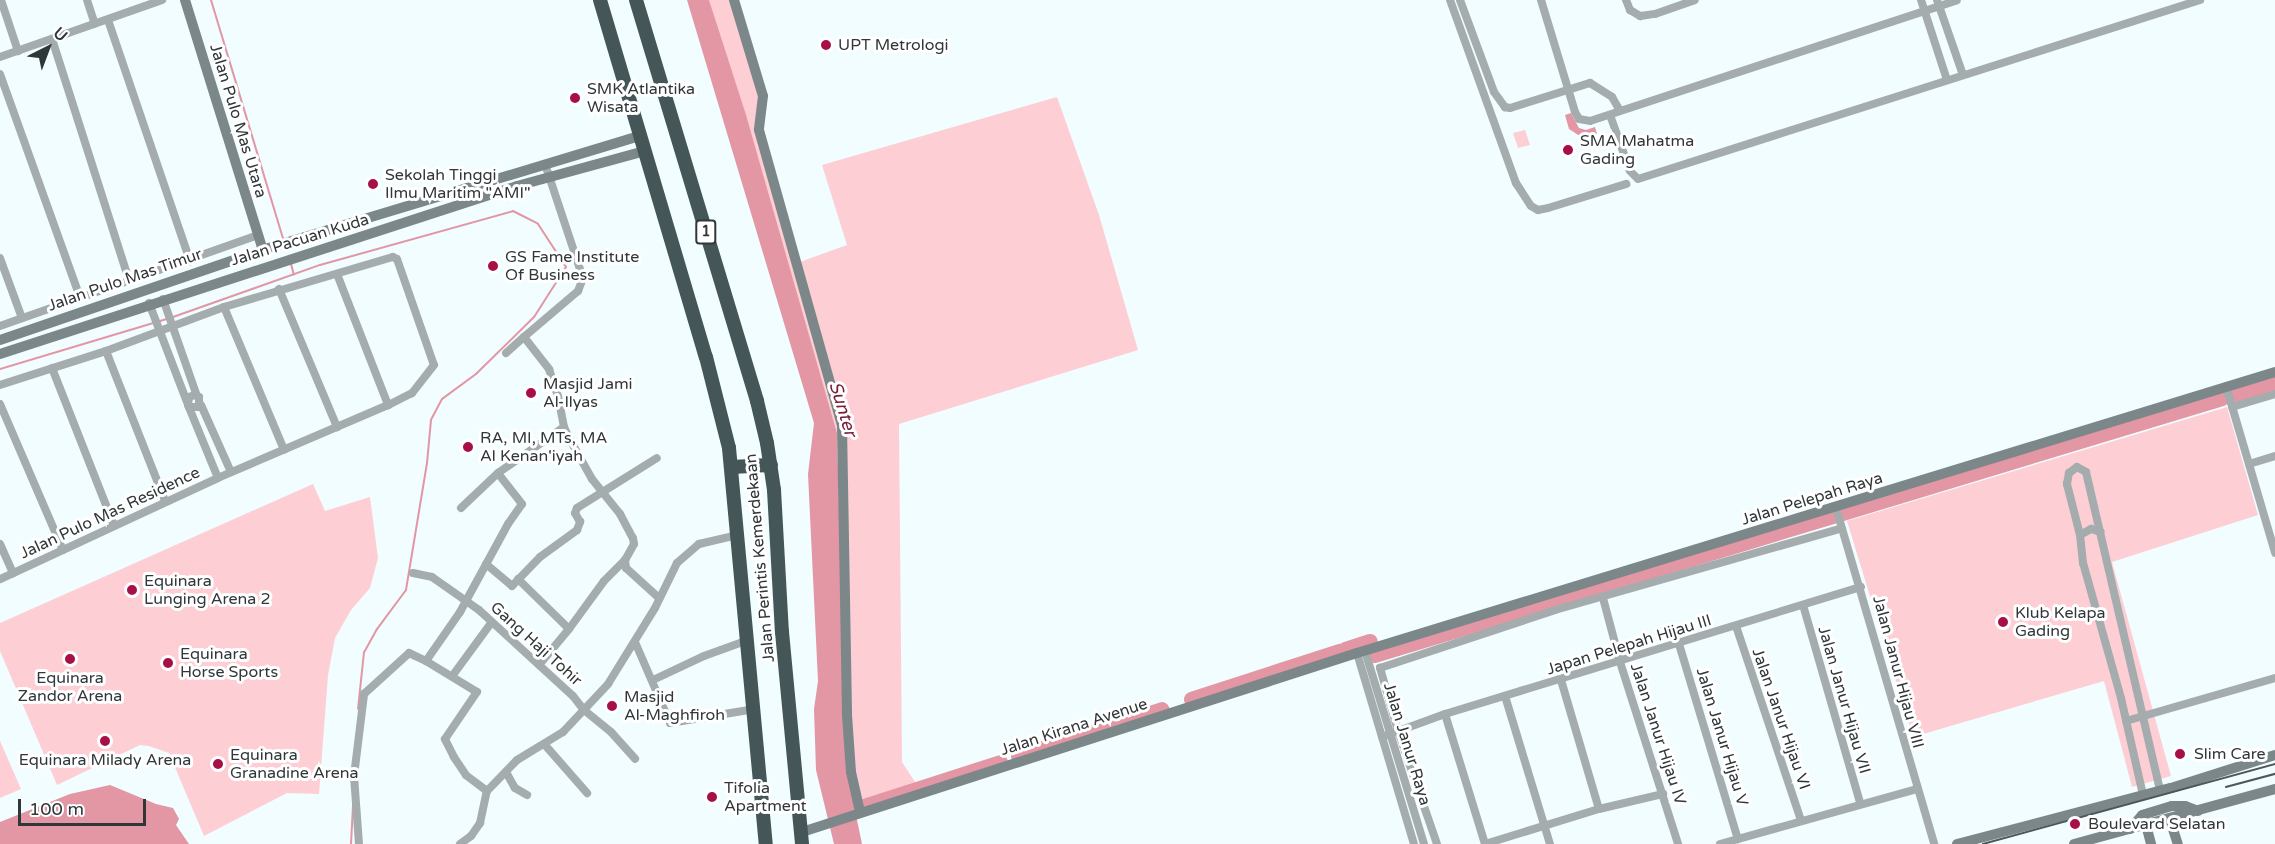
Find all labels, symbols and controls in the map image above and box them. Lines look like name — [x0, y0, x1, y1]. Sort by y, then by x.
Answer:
north arrow — [18, 18, 78, 78]
text: U — [49, 23, 71, 46]
place label: UPT Metrologi — [838, 35, 949, 55]
marker: UPT Metrologi — [819, 38, 833, 52]
street label: Jalan Pulo Mas Utara — [205, 42, 271, 200]
place label: SMK Atlantika Wisata — [587, 79, 695, 117]
marker: SMK Atlantika Wisata — [568, 91, 582, 105]
place label: SMA Mahatma Gading — [1580, 131, 1694, 169]
marker: SMA Mahatma Gading — [1561, 143, 1575, 157]
place label: Sekolah Tinggi Ilmu Maritim "AMI" — [385, 165, 531, 203]
marker: Sekolah Tinggi Ilmu Maritim "AMI" — [366, 177, 380, 191]
street label: Jalan Pacuan Kuda — [229, 210, 371, 270]
road number: 1 — [694, 220, 718, 244]
street label: Jalan Pulo Mas Timur — [45, 245, 205, 315]
place label: GS Fame Institute Of Business — [505, 247, 639, 285]
marker: GS Fame Institute Of Business — [486, 259, 500, 273]
place label: Masjid Jami Al-Ilyas — [543, 374, 633, 412]
water label: Sunter — [824, 379, 862, 439]
marker: Masjid Jami Al-Ilyas — [524, 386, 538, 400]
place label: RA, MI, MTs, MA Al Kenan'iyah — [480, 428, 607, 466]
marker: RA, MI, MTs, MA Al Kenan'iyah — [461, 440, 475, 454]
street label: Jalan Perintis Kemerdekaan — [741, 453, 779, 663]
street label: Jalan Pulo Mas Residence — [17, 463, 203, 563]
street label: Jalan Pelepah Raya — [1739, 468, 1885, 530]
place label: Equinara Lunging Arena 2 — [144, 571, 271, 609]
marker: Equinara Lunging Arena 2 — [125, 583, 139, 597]
street label: Jalan Janur Hijau VIII — [1868, 594, 1928, 750]
street label: Gang Haji Tohir — [486, 598, 586, 690]
place label: Klub Kelapa Gading — [2015, 603, 2106, 641]
street label: Japan Pelepah Hijau III — [1544, 611, 1714, 679]
marker: Klub Kelapa Gading — [1996, 615, 2010, 629]
street label: Jalan Janur Hijau VII — [1814, 624, 1874, 776]
place label: Equinara Horse Sports — [180, 644, 278, 682]
street label: Jalan Janur Hijau VI — [1748, 646, 1814, 792]
marker: Equinara Zandor Arena — [63, 652, 77, 666]
marker: Equinara Horse Sports — [161, 656, 175, 670]
street label: Jalan Janur Hijau IV — [1626, 661, 1690, 807]
street label: Jalan Janur Hijau V — [1692, 666, 1752, 808]
place label: Equinara Zandor Arena — [18, 668, 122, 706]
street label: Jalan Janur Raya — [1379, 680, 1435, 808]
place label: Masjid Al-Maghfiroh — [624, 687, 725, 725]
street label: Jalan Kirana Avenue — [998, 694, 1150, 760]
marker: Masjid Al-Maghfiroh — [605, 699, 619, 713]
marker: Equinara Milady Arena — [98, 734, 112, 748]
place label: Slim Care — [2194, 744, 2266, 764]
place label: Equinara Granadine Arena — [230, 745, 359, 783]
marker: Slim Care — [2171, 745, 2189, 763]
place label: Equinara Milady Arena — [19, 750, 191, 770]
marker: Equinara Granadine Arena — [211, 757, 225, 771]
place label: Tifolia Apartment — [724, 778, 807, 816]
scale bar — [21, 787, 148, 825]
marker: Tifolia Apartment — [705, 790, 719, 804]
text: 100 m — [29, 798, 84, 820]
place label: Boulevard Selatan — [2088, 814, 2226, 834]
marker: Boulevard Selatan — [2066, 815, 2084, 833]

